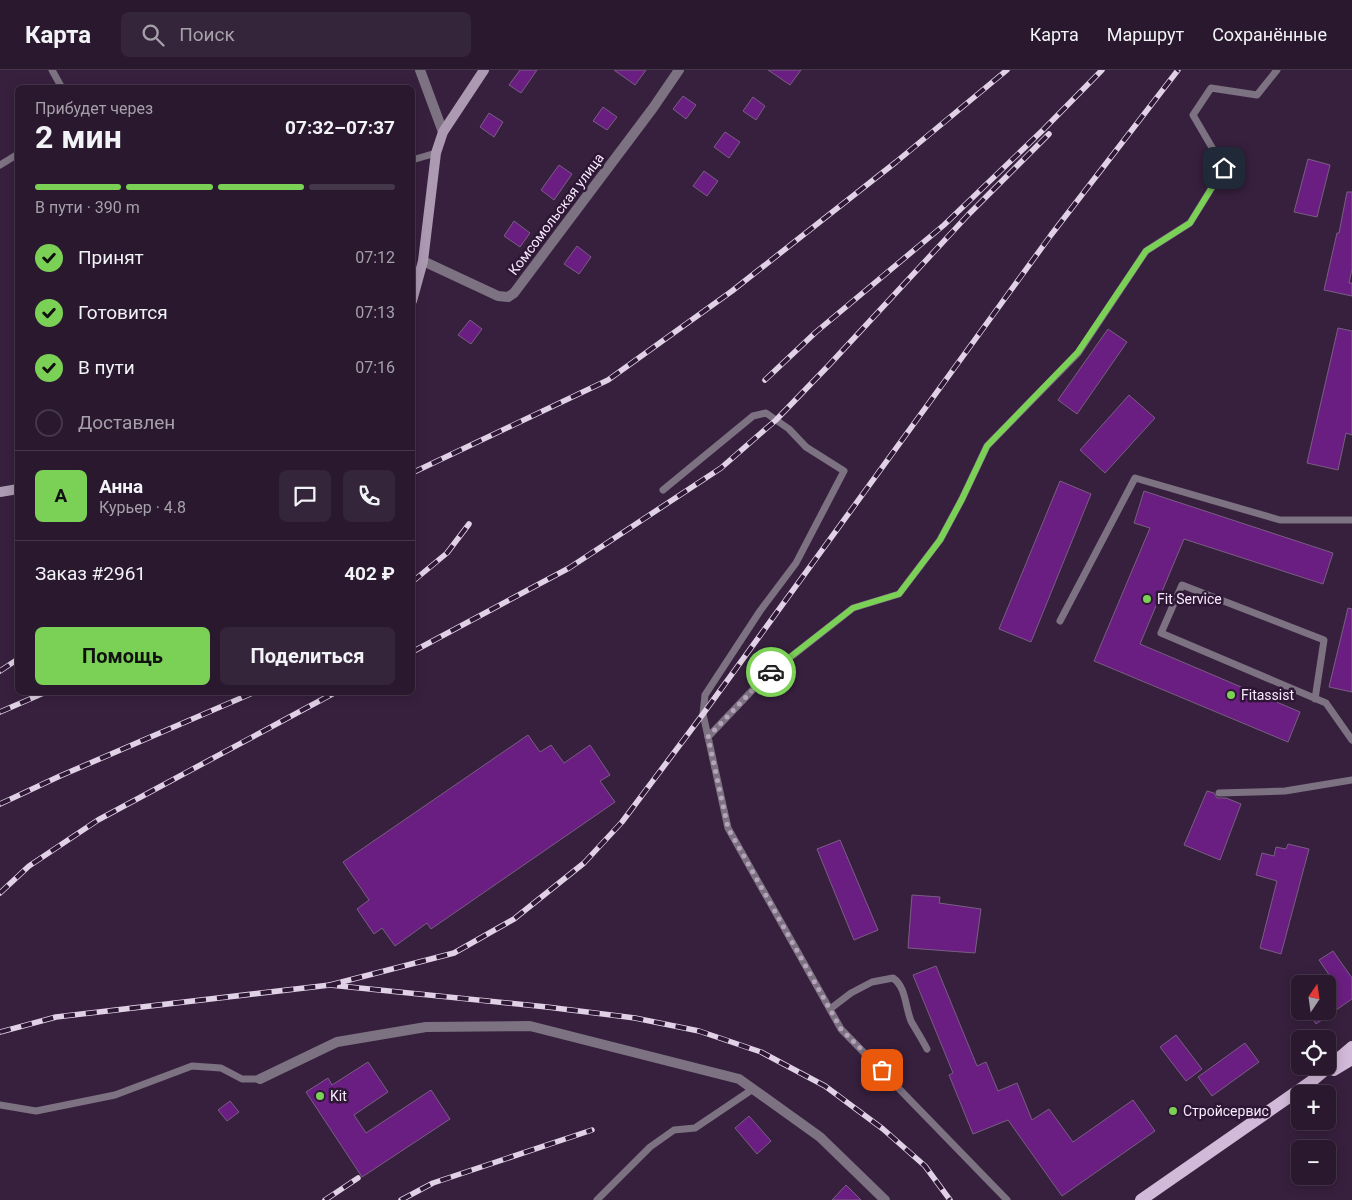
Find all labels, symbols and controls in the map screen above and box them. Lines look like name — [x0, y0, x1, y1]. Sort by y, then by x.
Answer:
search box — [121, 12, 471, 57]
text: Карта — [25, 21, 91, 49]
icon: search — [139, 21, 167, 49]
text: Поиск — [179, 23, 235, 46]
text: Карта — [1030, 24, 1079, 45]
text: Маршрут — [1107, 24, 1184, 45]
text: Сохранённые — [1212, 24, 1327, 45]
text: Прибудет через — [35, 99, 153, 118]
text: 07:32–07:37 — [285, 116, 395, 139]
text: 2 мин — [35, 118, 122, 156]
pin — [1203, 147, 1245, 189]
street label: Комсомольская улица — [505, 150, 607, 278]
icon: home — [1210, 154, 1238, 182]
text: В пути · 390 m — [35, 198, 140, 217]
icon: check — [35, 244, 63, 272]
text: Принят — [78, 246, 144, 269]
text: 07:12 — [355, 248, 395, 267]
icon: check — [35, 299, 63, 327]
text: Готовится — [78, 301, 168, 324]
text: 07:13 — [355, 303, 395, 322]
icon: check — [35, 354, 63, 382]
text: В пути — [78, 356, 135, 379]
text: 07:16 — [355, 358, 395, 377]
text: Доставлен — [78, 411, 175, 434]
button: chat — [279, 470, 331, 522]
button: phone — [343, 470, 395, 522]
text: Анна — [99, 475, 143, 498]
text: А — [55, 484, 67, 507]
text: Курьер · 4.8 — [99, 498, 186, 517]
text: Заказ #2961 — [35, 562, 146, 585]
text: 402 ₽ — [344, 562, 395, 585]
place label: Fit Service — [1157, 591, 1222, 607]
marker: Fit Service — [1141, 593, 1153, 605]
button: Помощь — [35, 627, 210, 685]
button: Поделиться — [220, 627, 395, 685]
courier — [746, 647, 796, 697]
icon: car — [757, 658, 785, 686]
place label: Fitassist — [1241, 687, 1294, 703]
marker: Fitassist — [1225, 689, 1237, 701]
north arrow — [1291, 975, 1336, 1020]
map controls — [1291, 975, 1336, 1185]
button: locate — [1291, 1030, 1336, 1075]
pin — [861, 1049, 903, 1091]
icon: bag — [868, 1056, 896, 1084]
button: + — [1291, 1085, 1336, 1130]
place label: Kit — [330, 1088, 347, 1104]
marker: Kit — [314, 1090, 326, 1102]
place label: Стройсервис — [1183, 1103, 1269, 1119]
marker: Стройсервис — [1167, 1105, 1179, 1117]
button: − — [1291, 1140, 1336, 1185]

